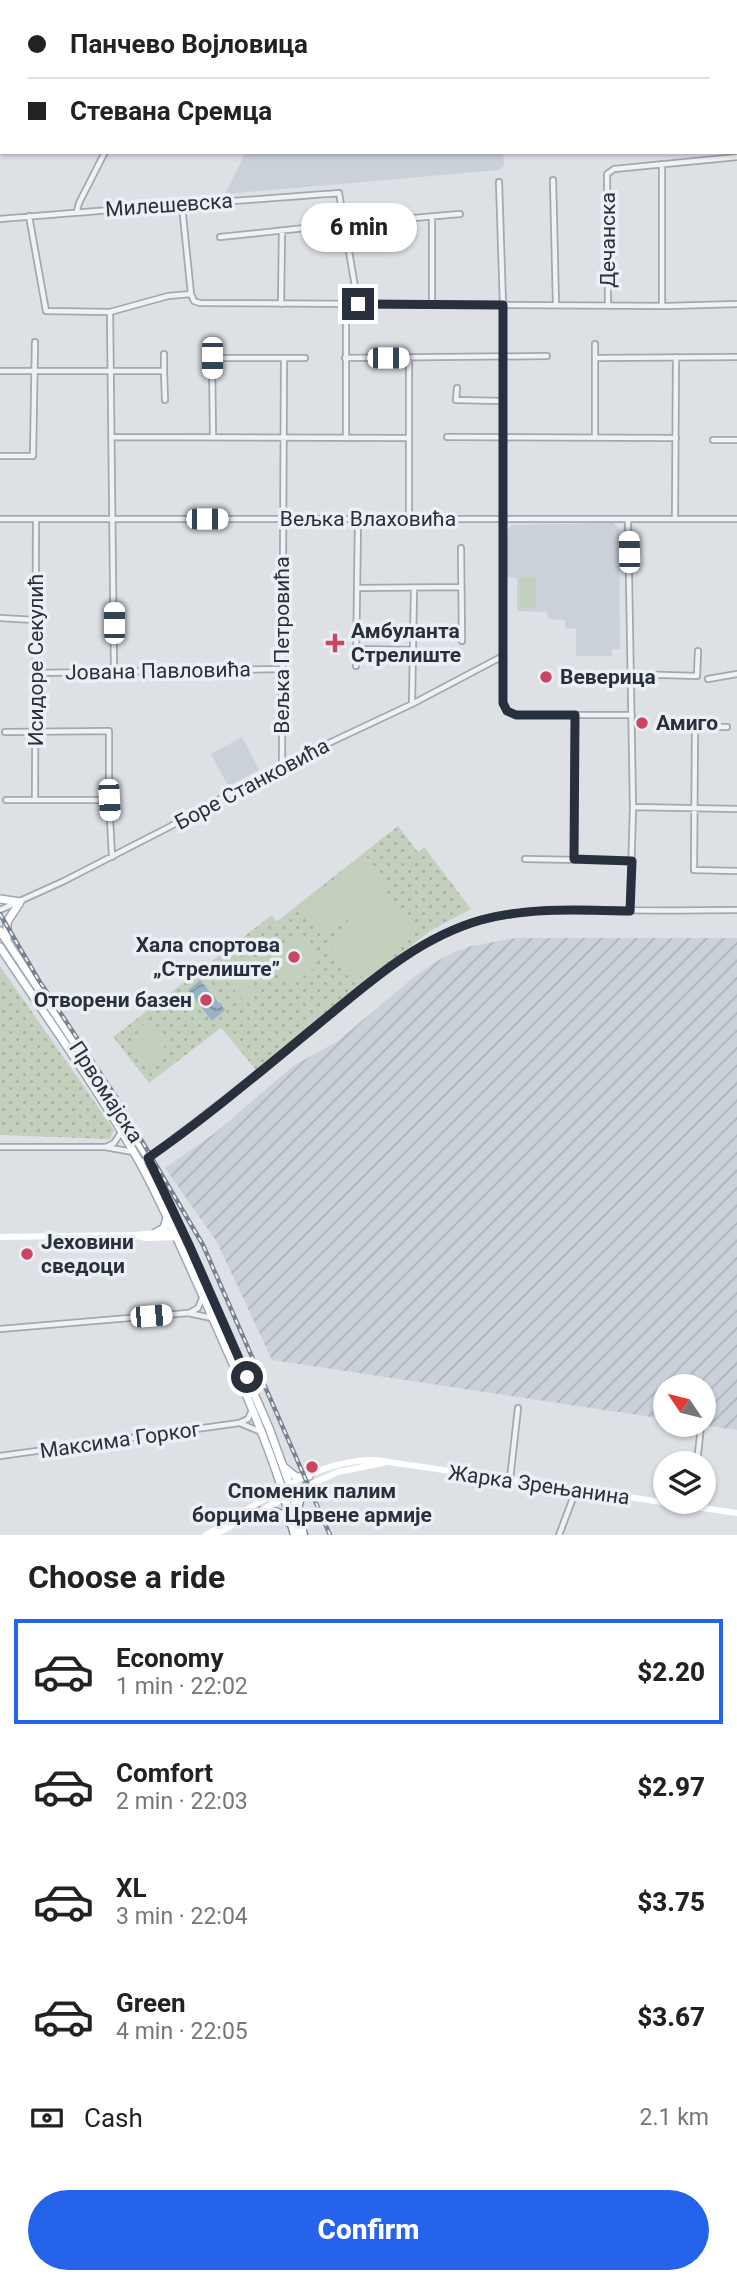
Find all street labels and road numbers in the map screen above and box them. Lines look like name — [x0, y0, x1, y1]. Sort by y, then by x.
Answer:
street label: Милешевска — [104, 189, 234, 221]
street label: Дечанска — [596, 192, 620, 288]
street label: Вељка Влаховића — [280, 507, 456, 531]
street label: Вељка Петровића — [270, 556, 294, 734]
street label: Исидоре Секулић — [24, 574, 48, 746]
street label: Јована Павловића — [65, 657, 251, 685]
street label: Боре Станковића — [171, 733, 333, 835]
street label: Првомајска — [64, 1037, 148, 1147]
street label: Максима Горког — [38, 1417, 202, 1463]
street label: Жарка Зрењанина — [447, 1460, 631, 1510]

